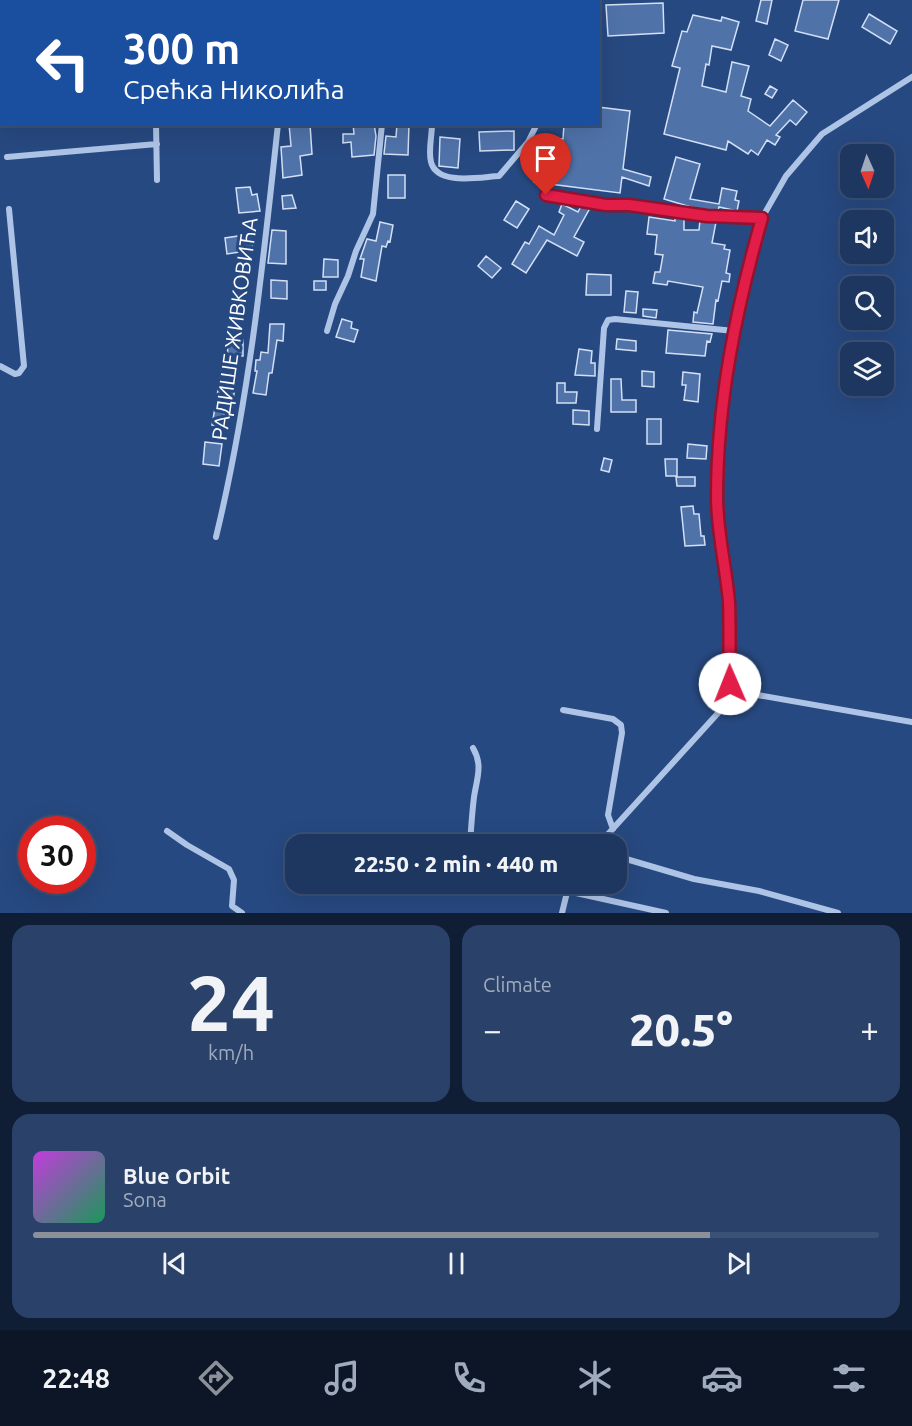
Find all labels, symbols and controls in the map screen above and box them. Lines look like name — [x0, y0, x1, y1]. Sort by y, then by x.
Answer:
icon: left — [24, 24, 102, 102]
text: 300 m — [123, 25, 240, 72]
text: Срећка Николића — [123, 74, 345, 104]
pin — [520, 133, 571, 195]
icon: arrive — [529, 142, 562, 175]
north arrow — [840, 144, 894, 198]
map controls — [840, 144, 894, 396]
button: sound — [840, 210, 894, 264]
street label: РАДИШЕ ЖИВКОВИЋА — [206, 215, 262, 442]
button: search — [840, 276, 894, 330]
button: layers — [840, 342, 894, 396]
position arrow — [698, 652, 762, 716]
speed limit sign: 30 — [18, 816, 96, 894]
text: 22:50 · 2 min · 440 m — [354, 851, 558, 876]
text: 24 — [187, 958, 275, 1046]
text: Climate — [483, 973, 552, 996]
text: 20.5° — [629, 1004, 733, 1055]
text: − — [483, 1011, 502, 1048]
text: + — [860, 1011, 879, 1048]
text: km/h — [208, 1041, 254, 1064]
text: Blue Orbit — [123, 1163, 230, 1188]
text: Sona — [123, 1188, 167, 1211]
icon: previous — [158, 1247, 191, 1280]
icon: pause — [440, 1247, 473, 1280]
icon: next — [722, 1247, 755, 1280]
icon: directions — [195, 1357, 237, 1399]
icon: music — [321, 1357, 363, 1399]
icon: phone — [448, 1357, 490, 1399]
icon: climate — [574, 1357, 616, 1399]
icon: car — [701, 1357, 743, 1399]
icon: filters — [828, 1357, 870, 1399]
text: 22:48 — [42, 1363, 110, 1393]

